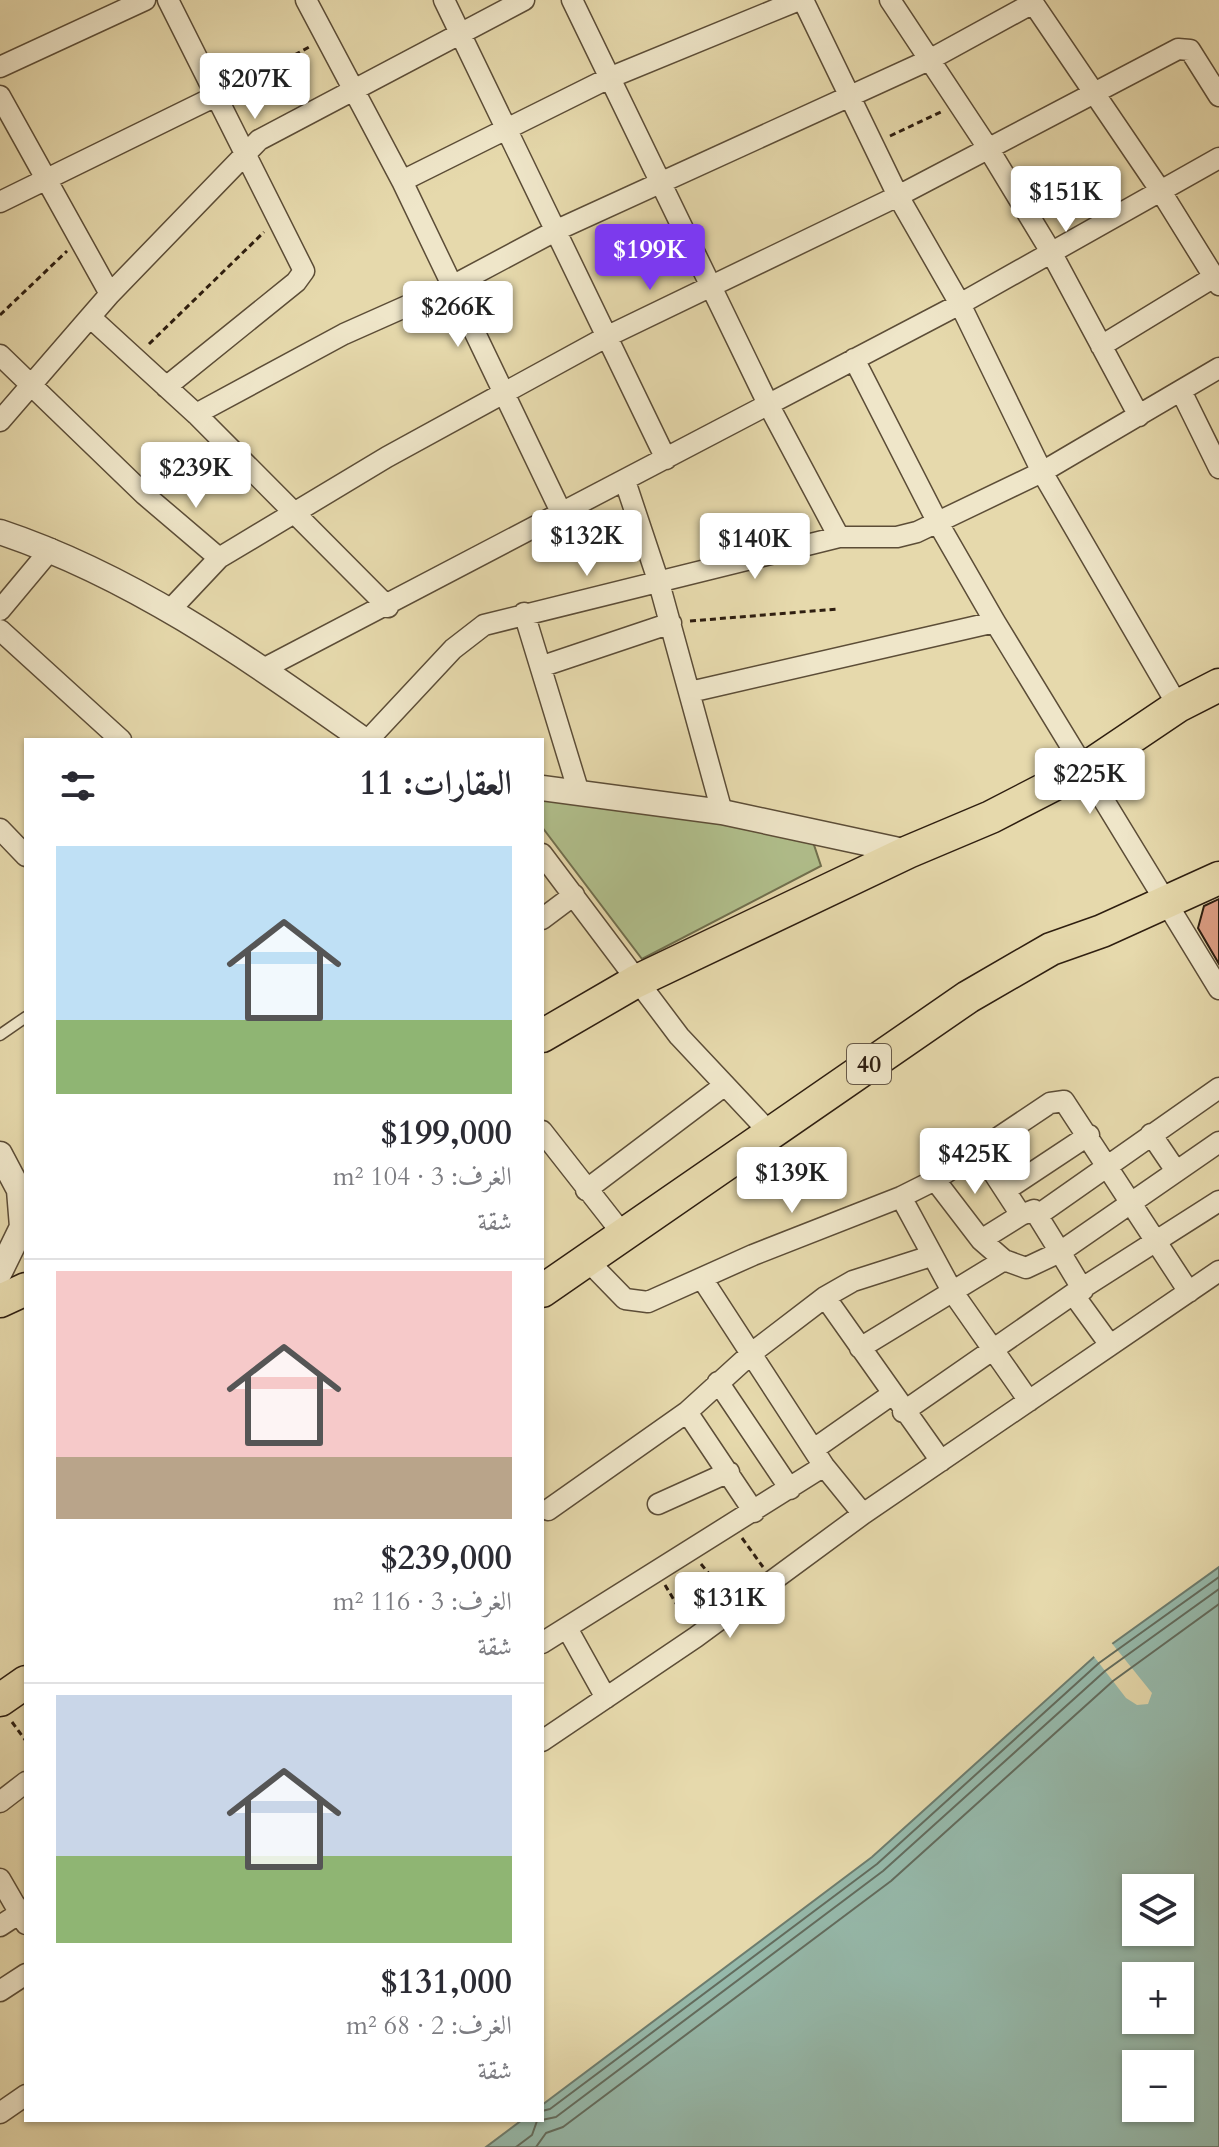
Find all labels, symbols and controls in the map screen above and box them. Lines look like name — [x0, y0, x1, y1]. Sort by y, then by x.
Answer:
pin: $207K — [199, 53, 311, 121]
text: $207K — [218, 61, 292, 96]
pin: $151K — [1010, 166, 1122, 234]
text: $151K — [1029, 174, 1103, 209]
pin: $199K — [594, 224, 706, 292]
text: $199K — [613, 232, 687, 267]
pin: $266K — [402, 281, 514, 349]
text: $266K — [421, 289, 495, 324]
pin: $239K — [140, 442, 252, 510]
text: $239K — [159, 450, 233, 485]
pin: $132K — [531, 510, 643, 578]
pin: $140K — [699, 513, 811, 581]
text: $132K — [550, 518, 624, 553]
text: $140K — [718, 521, 792, 556]
pin: $225K — [1034, 748, 1146, 816]
text: $225K — [1053, 756, 1127, 791]
text: العقارات: 11 — [359, 760, 512, 806]
icon: filters — [56, 764, 100, 808]
icon: home — [212, 898, 356, 1042]
road number: 40 — [847, 1044, 891, 1084]
text: $199,000 — [380, 1110, 512, 1156]
pin: $425K — [919, 1128, 1031, 1196]
text: $425K — [938, 1136, 1012, 1171]
pin: $139K — [736, 1147, 848, 1215]
text: $139K — [755, 1155, 829, 1190]
text: الغرف: 3 · 104 m² — [333, 1159, 512, 1194]
text: شقة — [478, 1204, 512, 1239]
icon: home — [212, 1323, 356, 1467]
text: $239,000 — [380, 1535, 512, 1581]
pin: $131K — [674, 1572, 786, 1640]
text: $131K — [693, 1580, 767, 1615]
text: الغرف: 3 · 116 m² — [333, 1584, 512, 1619]
text: شقة — [478, 1629, 512, 1664]
icon: home — [212, 1747, 356, 1891]
map controls — [1122, 1874, 1194, 2122]
button: layers — [1122, 1874, 1194, 1946]
text: $131,000 — [380, 1959, 512, 2005]
button: + — [1122, 1962, 1194, 2034]
text: الغرف: 2 · 68 m² — [346, 2008, 512, 2043]
button: − — [1122, 2050, 1194, 2122]
text: شقة — [478, 2053, 512, 2088]

